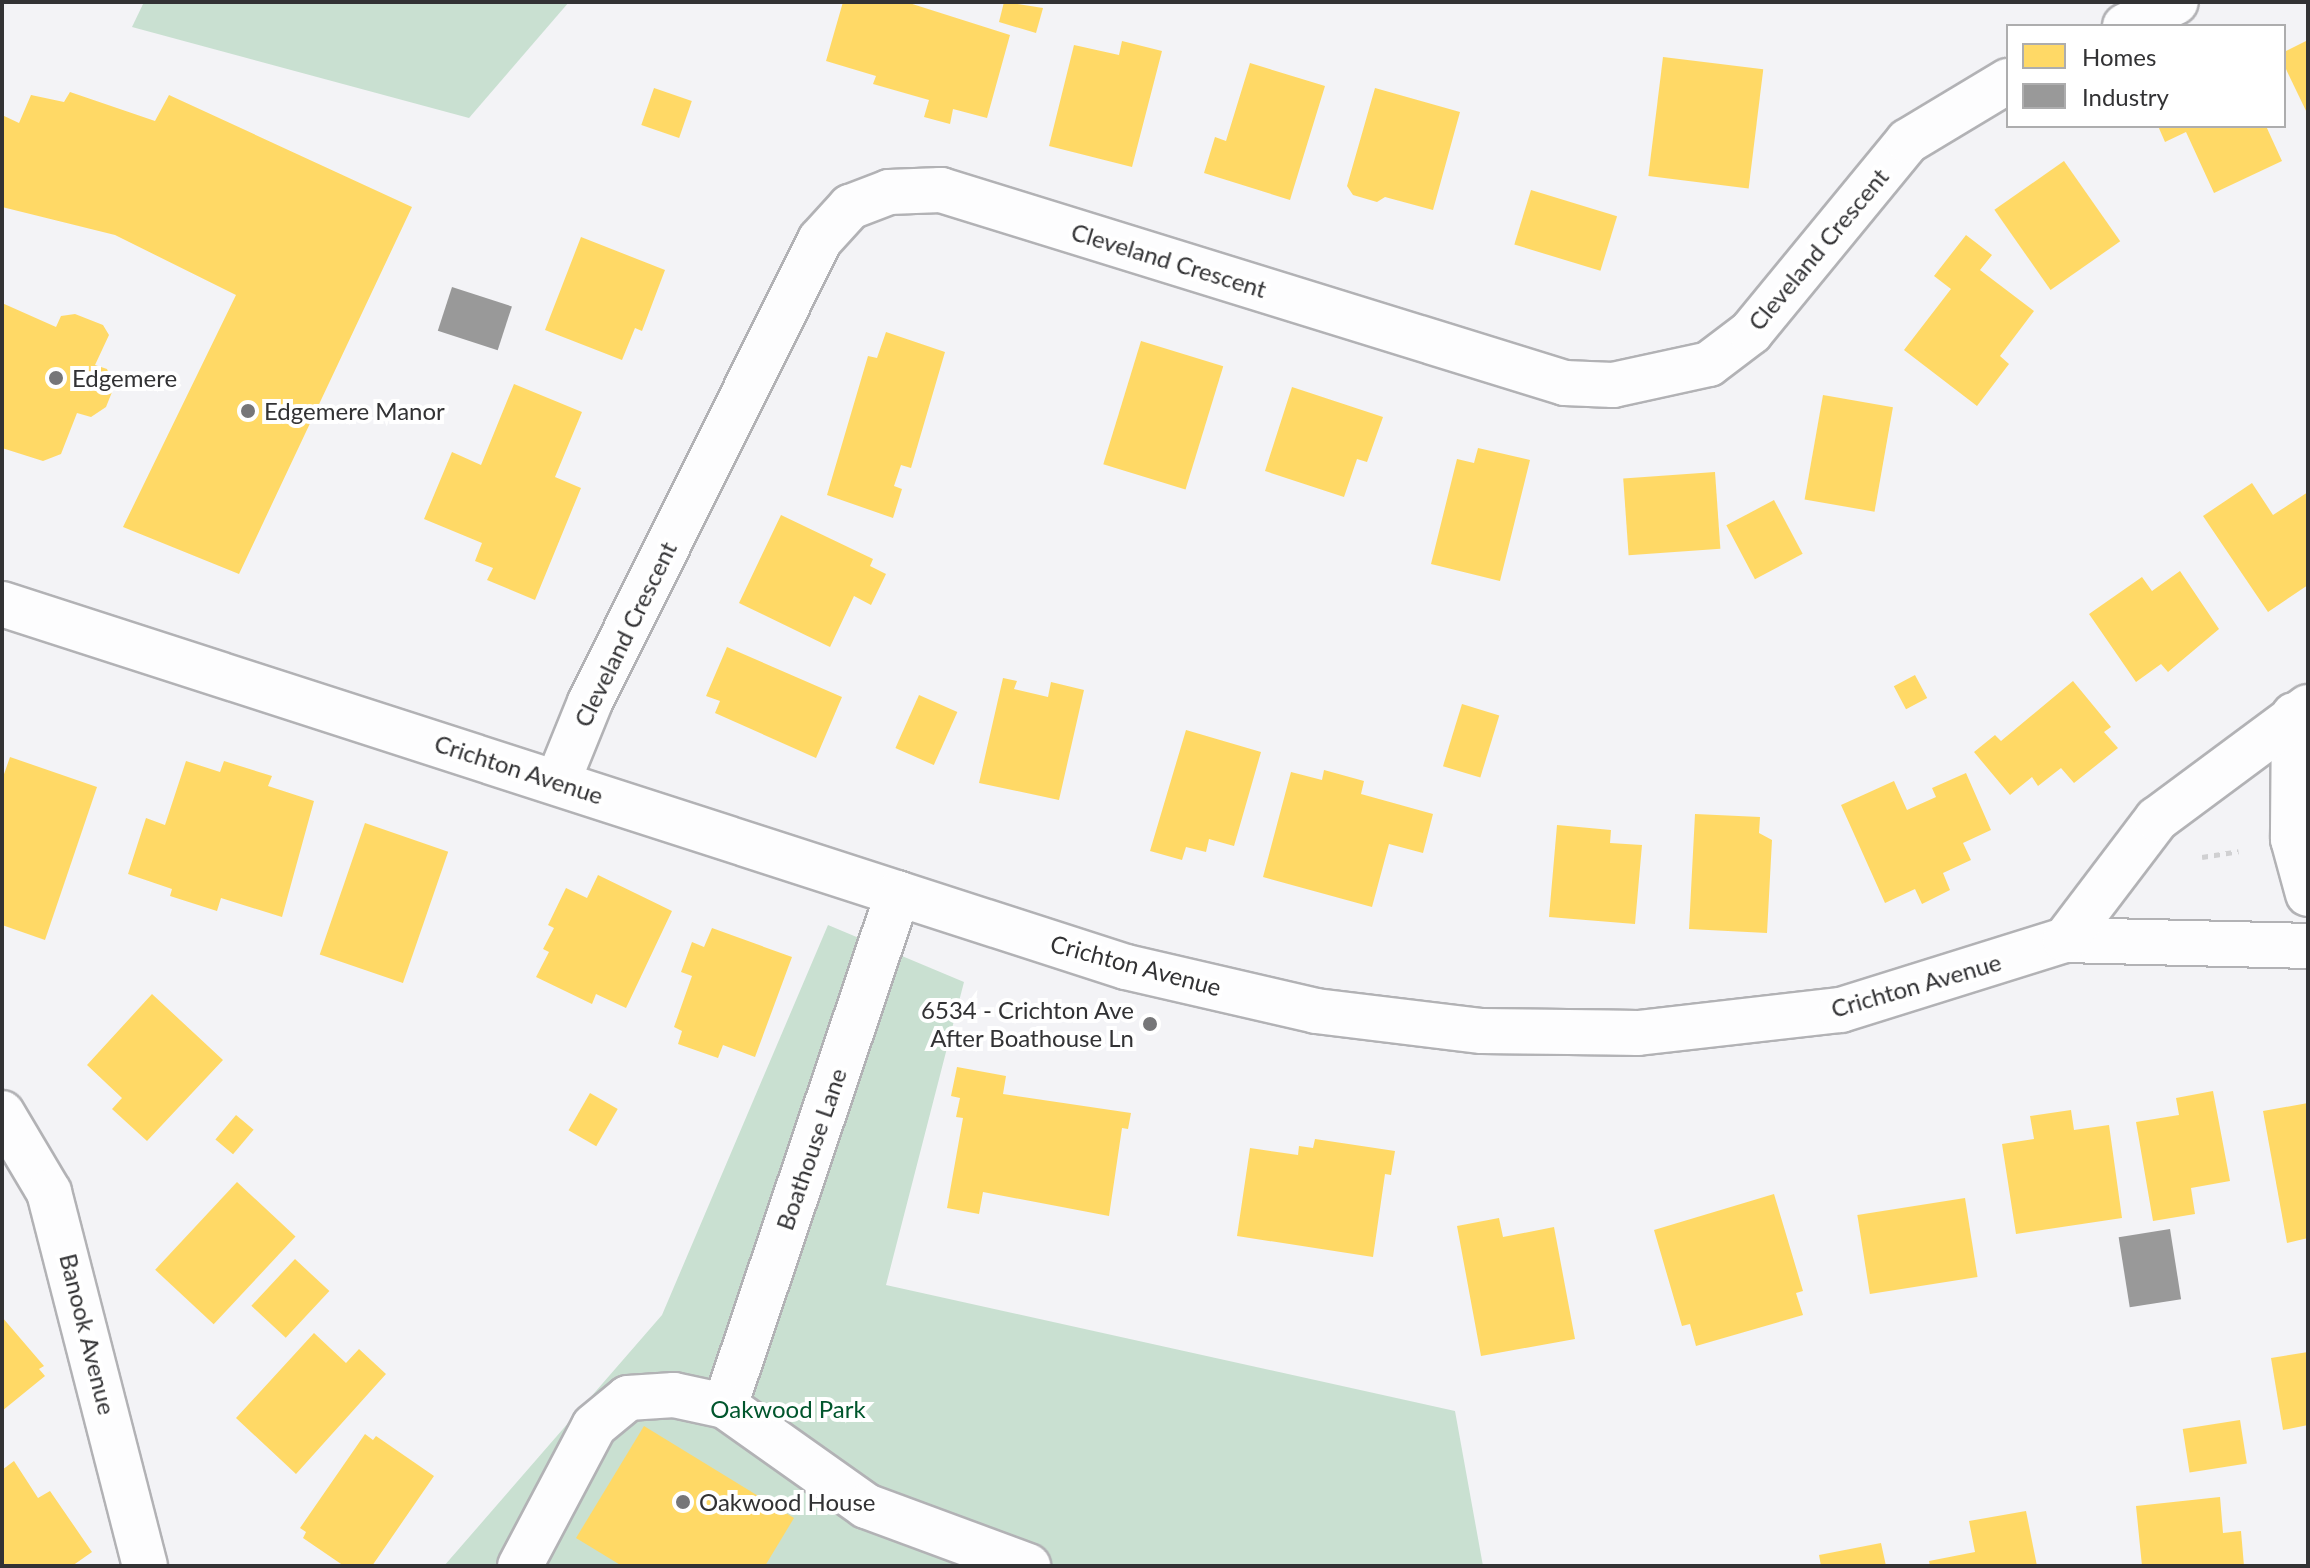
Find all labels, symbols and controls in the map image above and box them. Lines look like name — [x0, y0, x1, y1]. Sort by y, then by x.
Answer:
legend — [2006, 24, 2286, 128]
text: Homes — [2082, 42, 2156, 71]
text: Industry — [2082, 82, 2169, 111]
street label: Cleveland Crescent — [1742, 162, 1894, 336]
street label: Cleveland Crescent — [1068, 217, 1270, 303]
place label: Edgemere — [72, 364, 177, 392]
marker: Edgemere — [47, 369, 65, 387]
place label: Edgemere Manor — [264, 397, 445, 425]
marker: Edgemere Manor — [239, 402, 257, 420]
street label: Cleveland Crescent — [568, 537, 682, 731]
street label: Crichton Avenue — [431, 728, 607, 810]
street label: Crichton Avenue — [1047, 928, 1225, 1002]
street label: Crichton Avenue — [1827, 947, 2005, 1023]
place label: 6534 - Crichton Ave After Boathouse Ln — [920, 996, 1134, 1052]
marker: 6534 - Crichton Ave After Boathouse Ln — [1141, 1015, 1159, 1033]
street label: Boathouse Lane — [770, 1064, 852, 1234]
street label: Banook Avenue — [54, 1250, 122, 1418]
park label: Oakwood Park — [710, 1395, 866, 1423]
place label: Oakwood House — [699, 1488, 876, 1516]
marker: Oakwood House — [674, 1493, 692, 1511]

